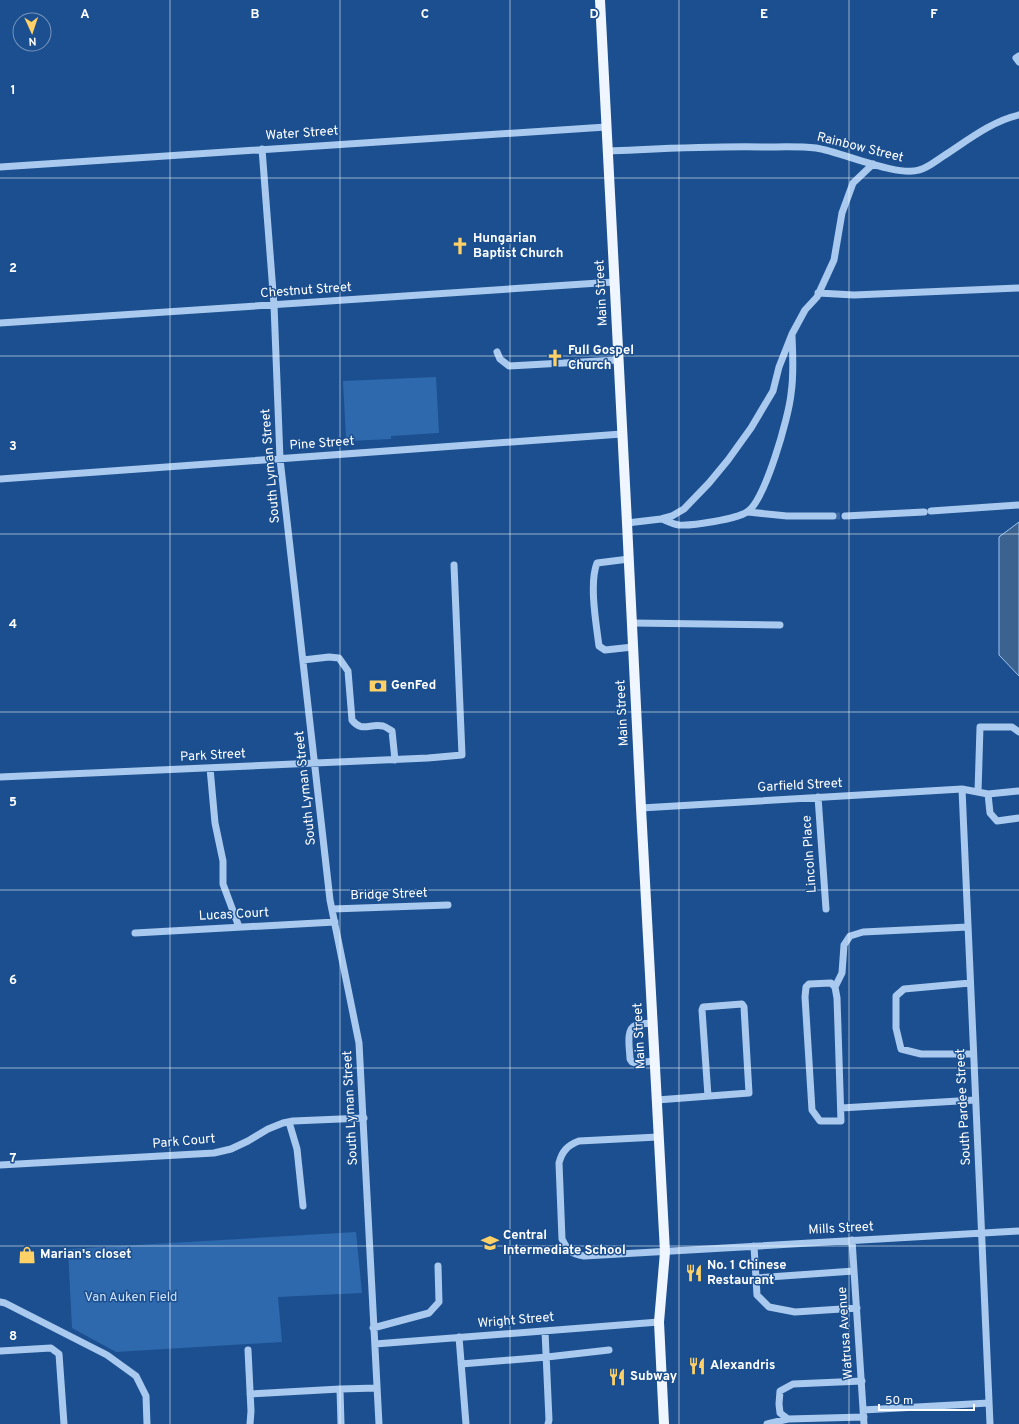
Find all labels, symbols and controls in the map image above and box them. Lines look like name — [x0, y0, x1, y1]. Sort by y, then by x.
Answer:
text: A — [80, 7, 90, 23]
text: B — [251, 7, 260, 23]
text: C — [421, 7, 429, 23]
text: D — [589, 7, 599, 23]
text: E — [760, 7, 768, 23]
text: F — [930, 7, 938, 23]
north arrow — [12, 12, 52, 52]
text: N — [28, 34, 37, 48]
text: 1 — [10, 83, 16, 99]
street label: Water Street — [265, 123, 339, 145]
street label: Rainbow Street — [815, 130, 905, 167]
place label: Hungarian Baptist Church — [473, 231, 563, 262]
church icon: Hungarian Baptist Church — [450, 236, 470, 256]
street label: Main Street — [592, 259, 612, 327]
text: 2 — [9, 261, 17, 277]
street label: Chestnut Street — [260, 280, 352, 302]
place label: Full Gospel Church — [568, 343, 634, 374]
church icon: Full Gospel Church — [545, 348, 565, 368]
street label: South Lyman Street — [258, 408, 284, 524]
street label: Pine Street — [289, 434, 355, 454]
text: 3 — [9, 439, 17, 455]
text: 4 — [9, 617, 17, 633]
bank icon: GenFed — [368, 676, 388, 696]
place label: GenFed — [391, 678, 436, 694]
street label: Main Street — [613, 679, 633, 747]
street label: South Lyman Street — [292, 730, 320, 846]
street label: Park Street — [180, 746, 246, 766]
street label: Garfield Street — [757, 776, 843, 796]
text: 5 — [9, 795, 17, 811]
street label: Lincoln Place — [799, 815, 821, 893]
street label: Bridge Street — [350, 886, 428, 904]
street label: Lucas Court — [199, 905, 270, 925]
text: 6 — [9, 973, 17, 989]
street label: Main Street — [630, 1002, 650, 1070]
street label: South Pardee Street — [953, 1048, 975, 1166]
street label: South Lyman Street — [340, 1050, 362, 1166]
street label: Park Court — [152, 1131, 216, 1153]
text: 7 — [10, 1151, 17, 1167]
street label: Mills Street — [808, 1219, 874, 1239]
place label: Central Intermediate School — [503, 1228, 626, 1259]
school or university icon: Central Intermediate School — [480, 1233, 500, 1253]
shop icon: Marian's closet — [17, 1245, 37, 1265]
place label: Marian's closet — [40, 1247, 131, 1263]
place label: No. 1 Chinese Restaurant — [707, 1258, 787, 1289]
restaurant icon: No. 1 Chinese Restaurant — [684, 1263, 704, 1283]
street label: Watrusa Avenue — [835, 1286, 857, 1380]
park label: Van Auken Field — [85, 1290, 177, 1306]
street label: Wright Street — [477, 1310, 555, 1332]
text: 8 — [9, 1329, 17, 1345]
restaurant icon: Alexandris — [687, 1356, 707, 1376]
place label: Alexandris — [710, 1358, 775, 1374]
restaurant icon: Subway — [607, 1367, 627, 1387]
place label: Subway — [630, 1369, 678, 1385]
scale bar — [879, 1386, 974, 1412]
text: 50 m — [885, 1393, 913, 1409]

